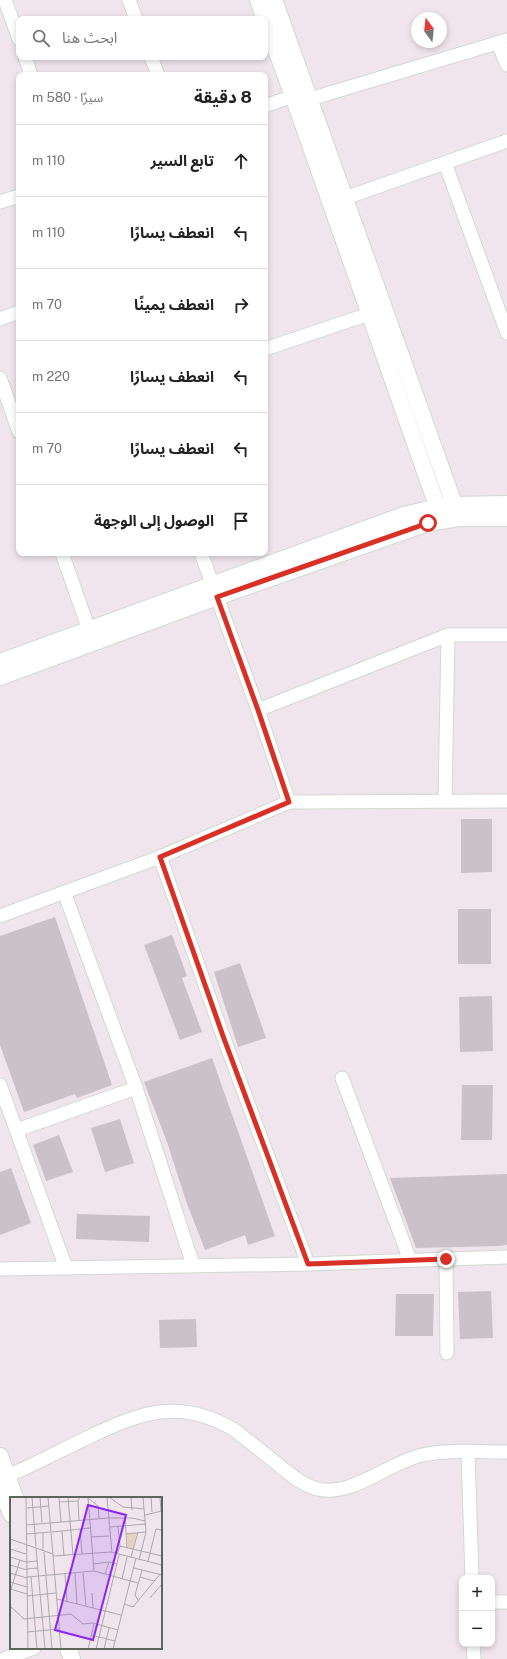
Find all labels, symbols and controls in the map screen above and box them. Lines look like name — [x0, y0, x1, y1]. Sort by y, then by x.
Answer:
north arrow — [411, 12, 447, 48]
search box — [16, 16, 268, 60]
icon: search — [30, 27, 52, 49]
text: ابحث هنا — [62, 29, 117, 46]
text: 8 دقيقة — [194, 87, 252, 107]
text: سيرًا · 580 m — [32, 90, 103, 105]
icon: ahead — [230, 150, 252, 172]
text: تابع السير — [150, 152, 214, 169]
text: 110 m — [32, 153, 65, 168]
icon: left — [230, 222, 252, 244]
text: انعطف يسارًا — [130, 224, 214, 241]
text: 110 m — [32, 225, 65, 240]
icon: right — [230, 294, 252, 316]
text: انعطف يمينًا — [134, 296, 214, 313]
text: 70 m — [32, 297, 62, 312]
icon: left — [230, 366, 252, 388]
text: انعطف يسارًا — [130, 368, 214, 385]
text: 220 m — [32, 369, 70, 384]
icon: left — [230, 438, 252, 460]
text: انعطف يسارًا — [130, 440, 214, 457]
text: 70 m — [32, 441, 62, 456]
icon: arrive — [230, 510, 252, 532]
text: الوصول إلى الوجهة — [94, 512, 214, 529]
route start — [419, 514, 437, 532]
route end — [437, 1250, 455, 1268]
inset map — [10, 1497, 162, 1649]
map controls — [459, 1575, 495, 1647]
button: + — [459, 1575, 495, 1611]
button: − — [459, 1611, 495, 1647]

